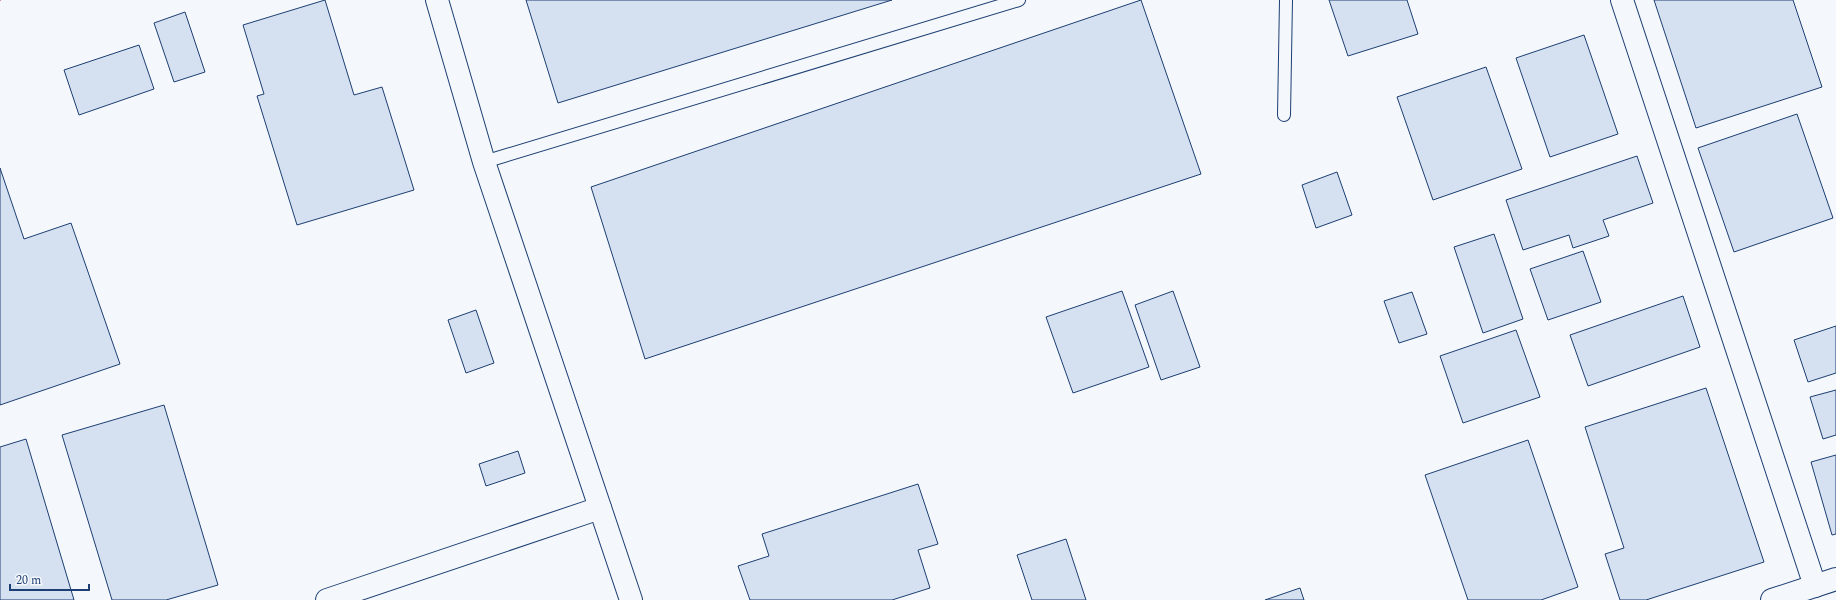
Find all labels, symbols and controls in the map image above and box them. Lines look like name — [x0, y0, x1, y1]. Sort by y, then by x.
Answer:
scale bar — [10, 566, 89, 592]
text: 20 m — [16, 571, 41, 590]

